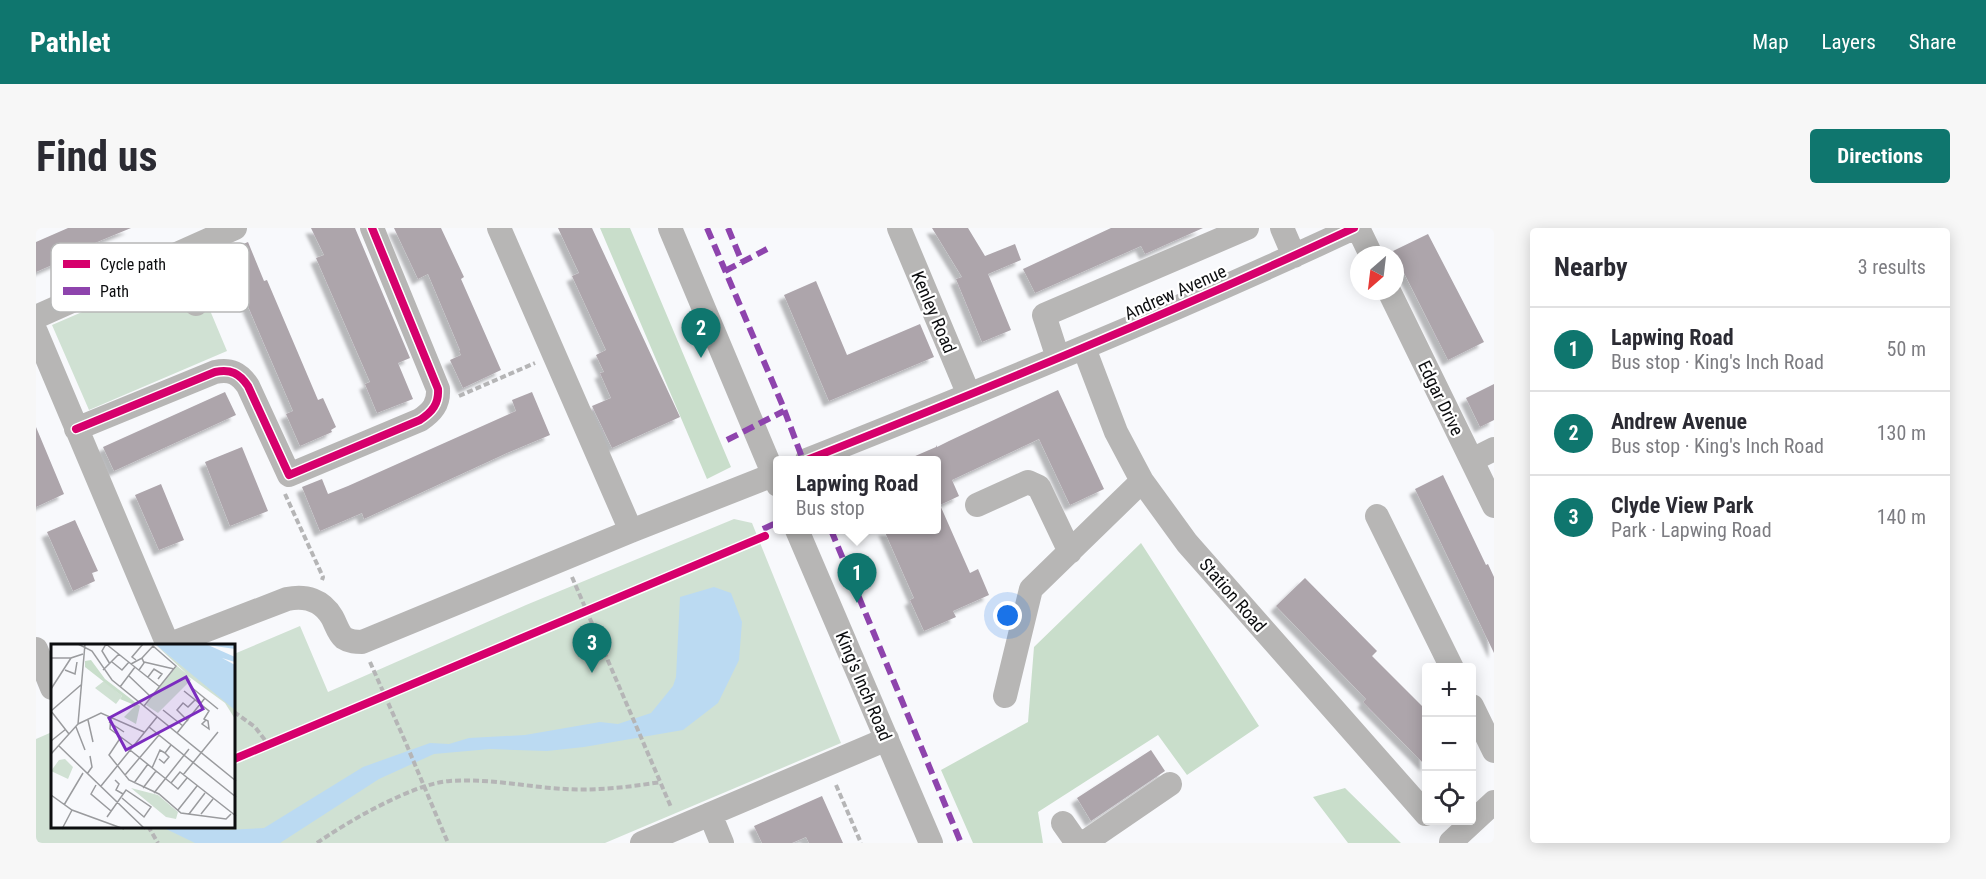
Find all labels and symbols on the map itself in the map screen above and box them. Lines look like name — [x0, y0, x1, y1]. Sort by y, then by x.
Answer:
legend — [51, 243, 249, 312]
north arrow — [1350, 246, 1404, 300]
text: Cycle path — [100, 255, 166, 274]
street label: Andrew Avenue — [1121, 260, 1229, 324]
street label: Kenley Road — [907, 268, 961, 356]
text: Path — [100, 282, 129, 301]
pin: 2 — [682, 308, 720, 358]
street label: Edgar Drive — [1414, 357, 1468, 439]
pin: 1 — [838, 554, 876, 603]
street label: Station Road — [1195, 554, 1271, 636]
your location — [993, 601, 1022, 630]
pin: 3 — [572, 624, 612, 673]
street label: King's Inch Road — [832, 628, 896, 744]
inset map — [51, 644, 236, 828]

